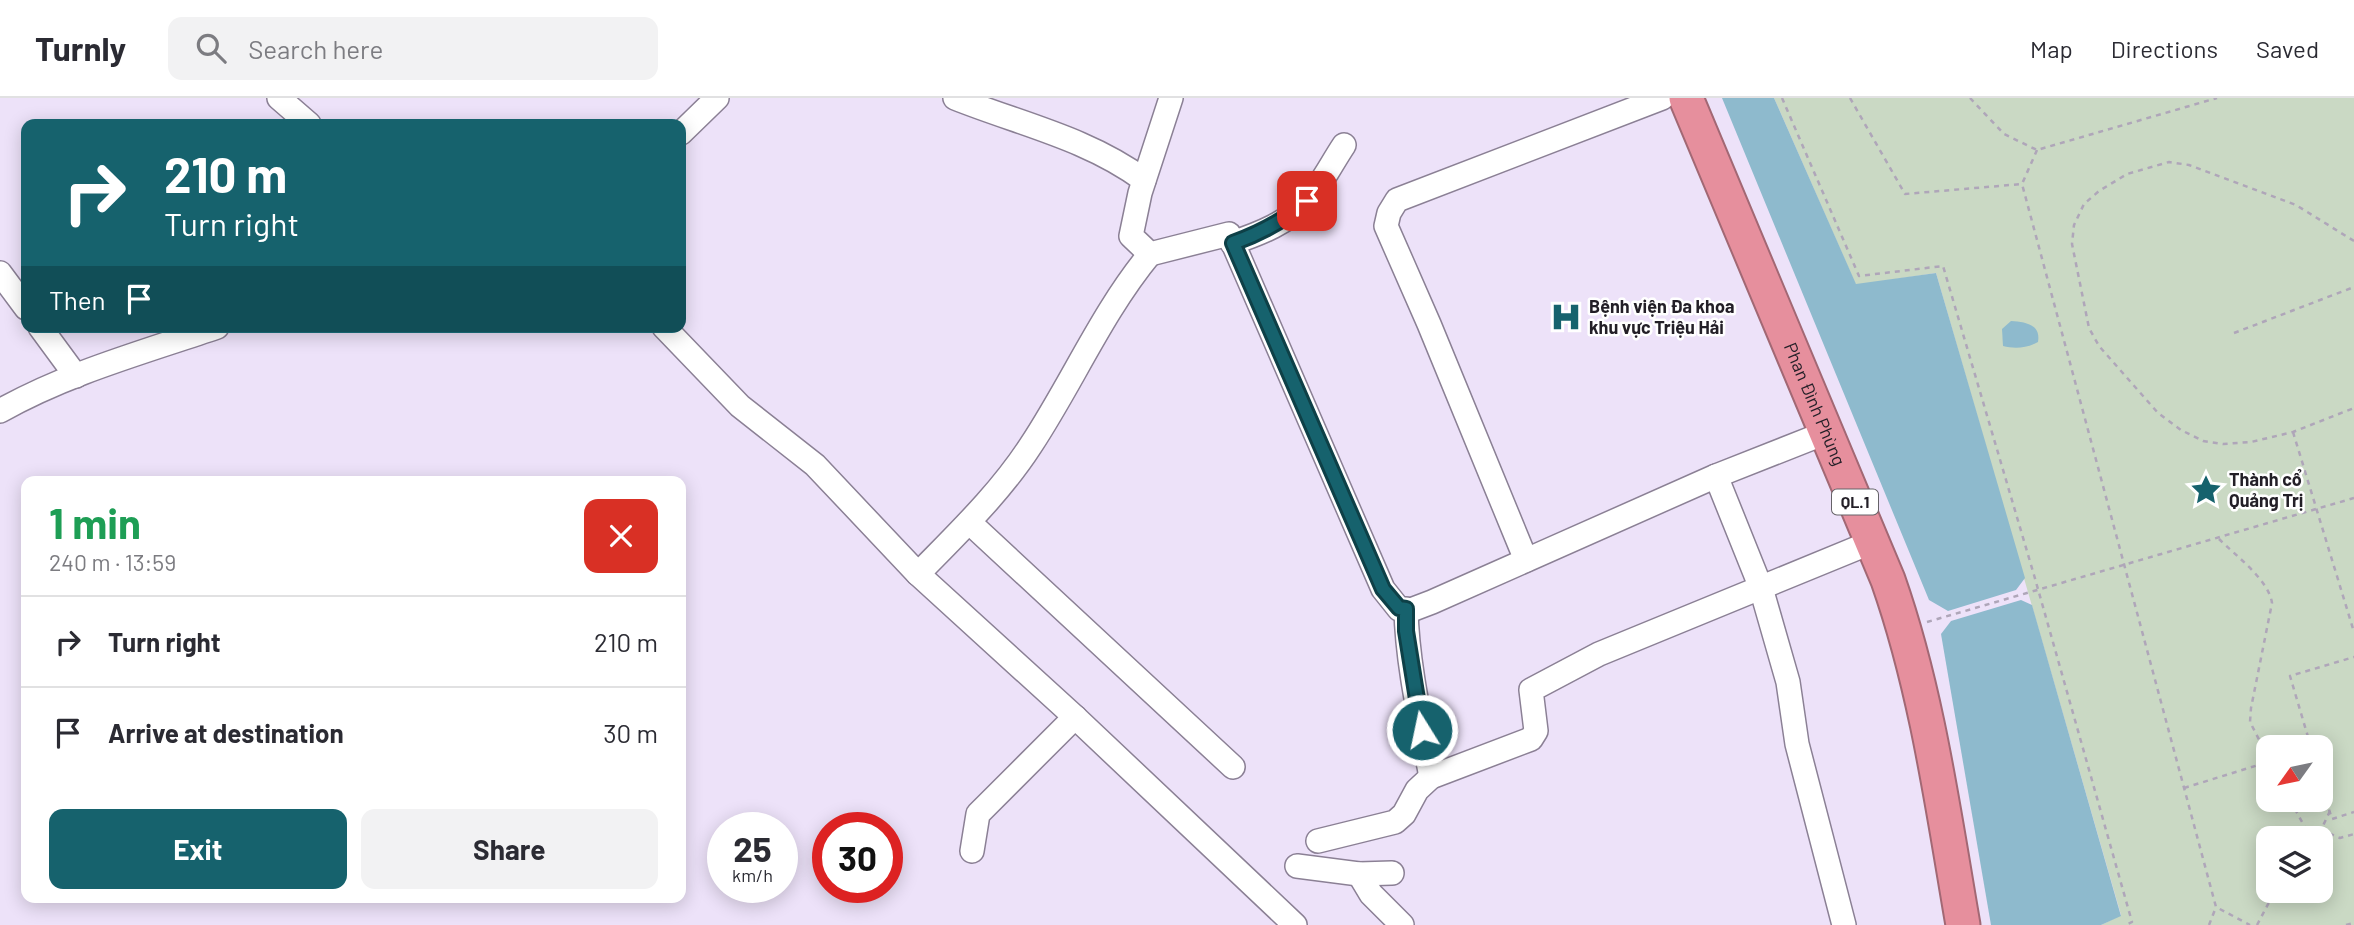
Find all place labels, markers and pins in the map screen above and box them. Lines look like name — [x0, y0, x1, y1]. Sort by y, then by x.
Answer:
pin — [1277, 171, 1337, 231]
place label: Bệnh viện Đa khoa khu vực Triệu Hải — [1589, 295, 1734, 338]
hospital icon: Bệnh viện Đa khoa khu vực Triệu Hải — [1549, 300, 1583, 334]
place label: Thành cổ Quảng Trị — [2229, 468, 2303, 511]
place icon: Thành cổ Quảng Trị — [2189, 473, 2223, 507]

